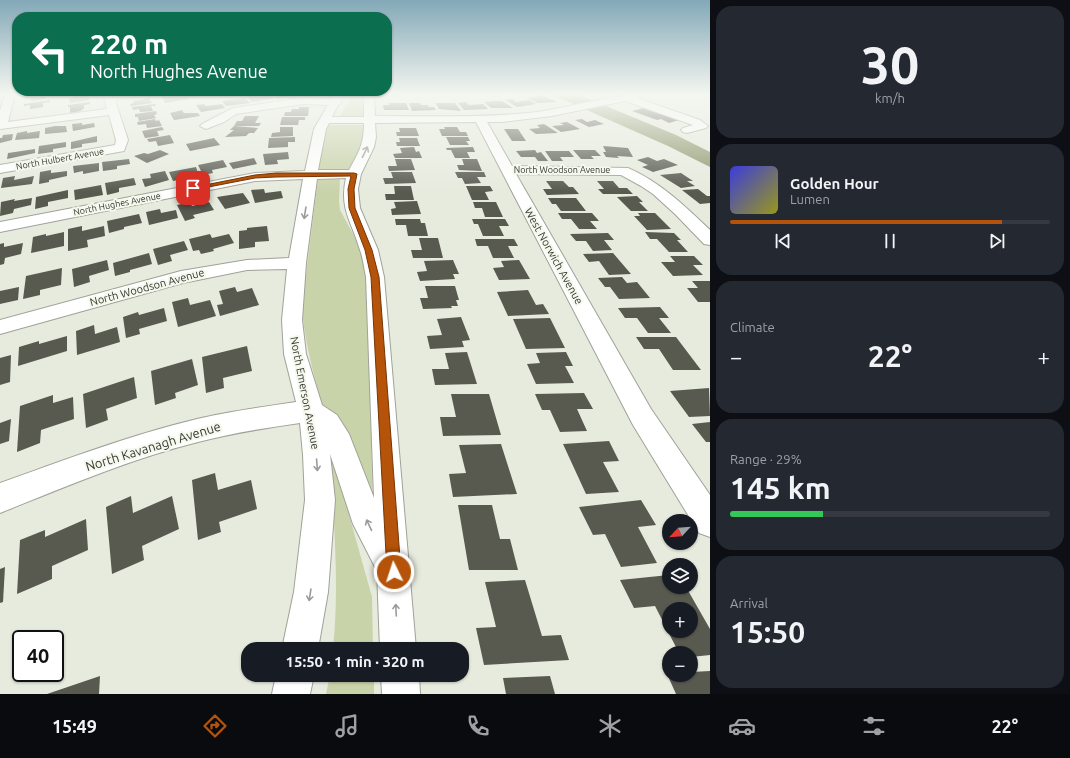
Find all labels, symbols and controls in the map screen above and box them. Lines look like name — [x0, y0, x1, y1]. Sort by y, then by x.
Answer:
icon: left — [24, 28, 76, 80]
text: 220 m — [90, 28, 168, 59]
text: 30 — [861, 36, 919, 94]
text: North Hughes Avenue — [90, 61, 268, 81]
text: km/h — [875, 91, 905, 105]
street label: North Hulbert Avenue — [15, 146, 105, 172]
one-way arrow — [362, 146, 369, 158]
street label: North Woodson Avenue — [514, 165, 610, 175]
pin — [176, 171, 210, 205]
text: Golden Hour — [790, 175, 879, 192]
icon: arrive — [182, 177, 204, 199]
street label: North Hughes Avenue — [72, 191, 162, 217]
text: Lumen — [790, 192, 830, 206]
one-way arrow — [301, 206, 309, 219]
street label: West Norwich Avenue — [522, 206, 586, 306]
icon: previous — [772, 230, 794, 252]
icon: pause — [879, 230, 901, 252]
icon: next — [986, 230, 1008, 252]
street label: North Woodson Avenue — [88, 266, 206, 308]
text: Climate — [730, 320, 775, 334]
street label: North Emerson Avenue — [288, 336, 322, 450]
text: 22° — [868, 339, 912, 373]
text: − — [730, 344, 742, 369]
text: + — [1038, 344, 1050, 369]
street label: North Kavanagh Avenue — [84, 419, 222, 473]
text: Range · 29% — [730, 452, 802, 466]
one-way arrow — [314, 458, 321, 471]
text: 145 km — [730, 471, 831, 505]
north arrow — [662, 514, 698, 550]
map controls — [662, 514, 698, 682]
one-way arrow — [365, 519, 372, 531]
position arrow — [373, 551, 415, 593]
button: layers — [662, 558, 698, 594]
one-way arrow — [306, 588, 314, 601]
text: Arrival — [730, 596, 768, 610]
button: + — [662, 602, 698, 638]
one-way arrow — [393, 604, 400, 617]
text: 15:50 — [730, 615, 805, 649]
speed limit sign: 40 — [12, 630, 64, 682]
button: − — [662, 646, 698, 682]
text: 15:50 · 1 min · 320 m — [286, 653, 424, 670]
icon: directions — [201, 712, 229, 740]
icon: music — [333, 712, 361, 740]
icon: phone — [464, 712, 492, 740]
icon: climate — [596, 712, 624, 740]
icon: car — [728, 712, 756, 740]
icon: filters — [860, 712, 888, 740]
text: 15:49 — [52, 716, 97, 736]
text: 22° — [991, 716, 1018, 736]

